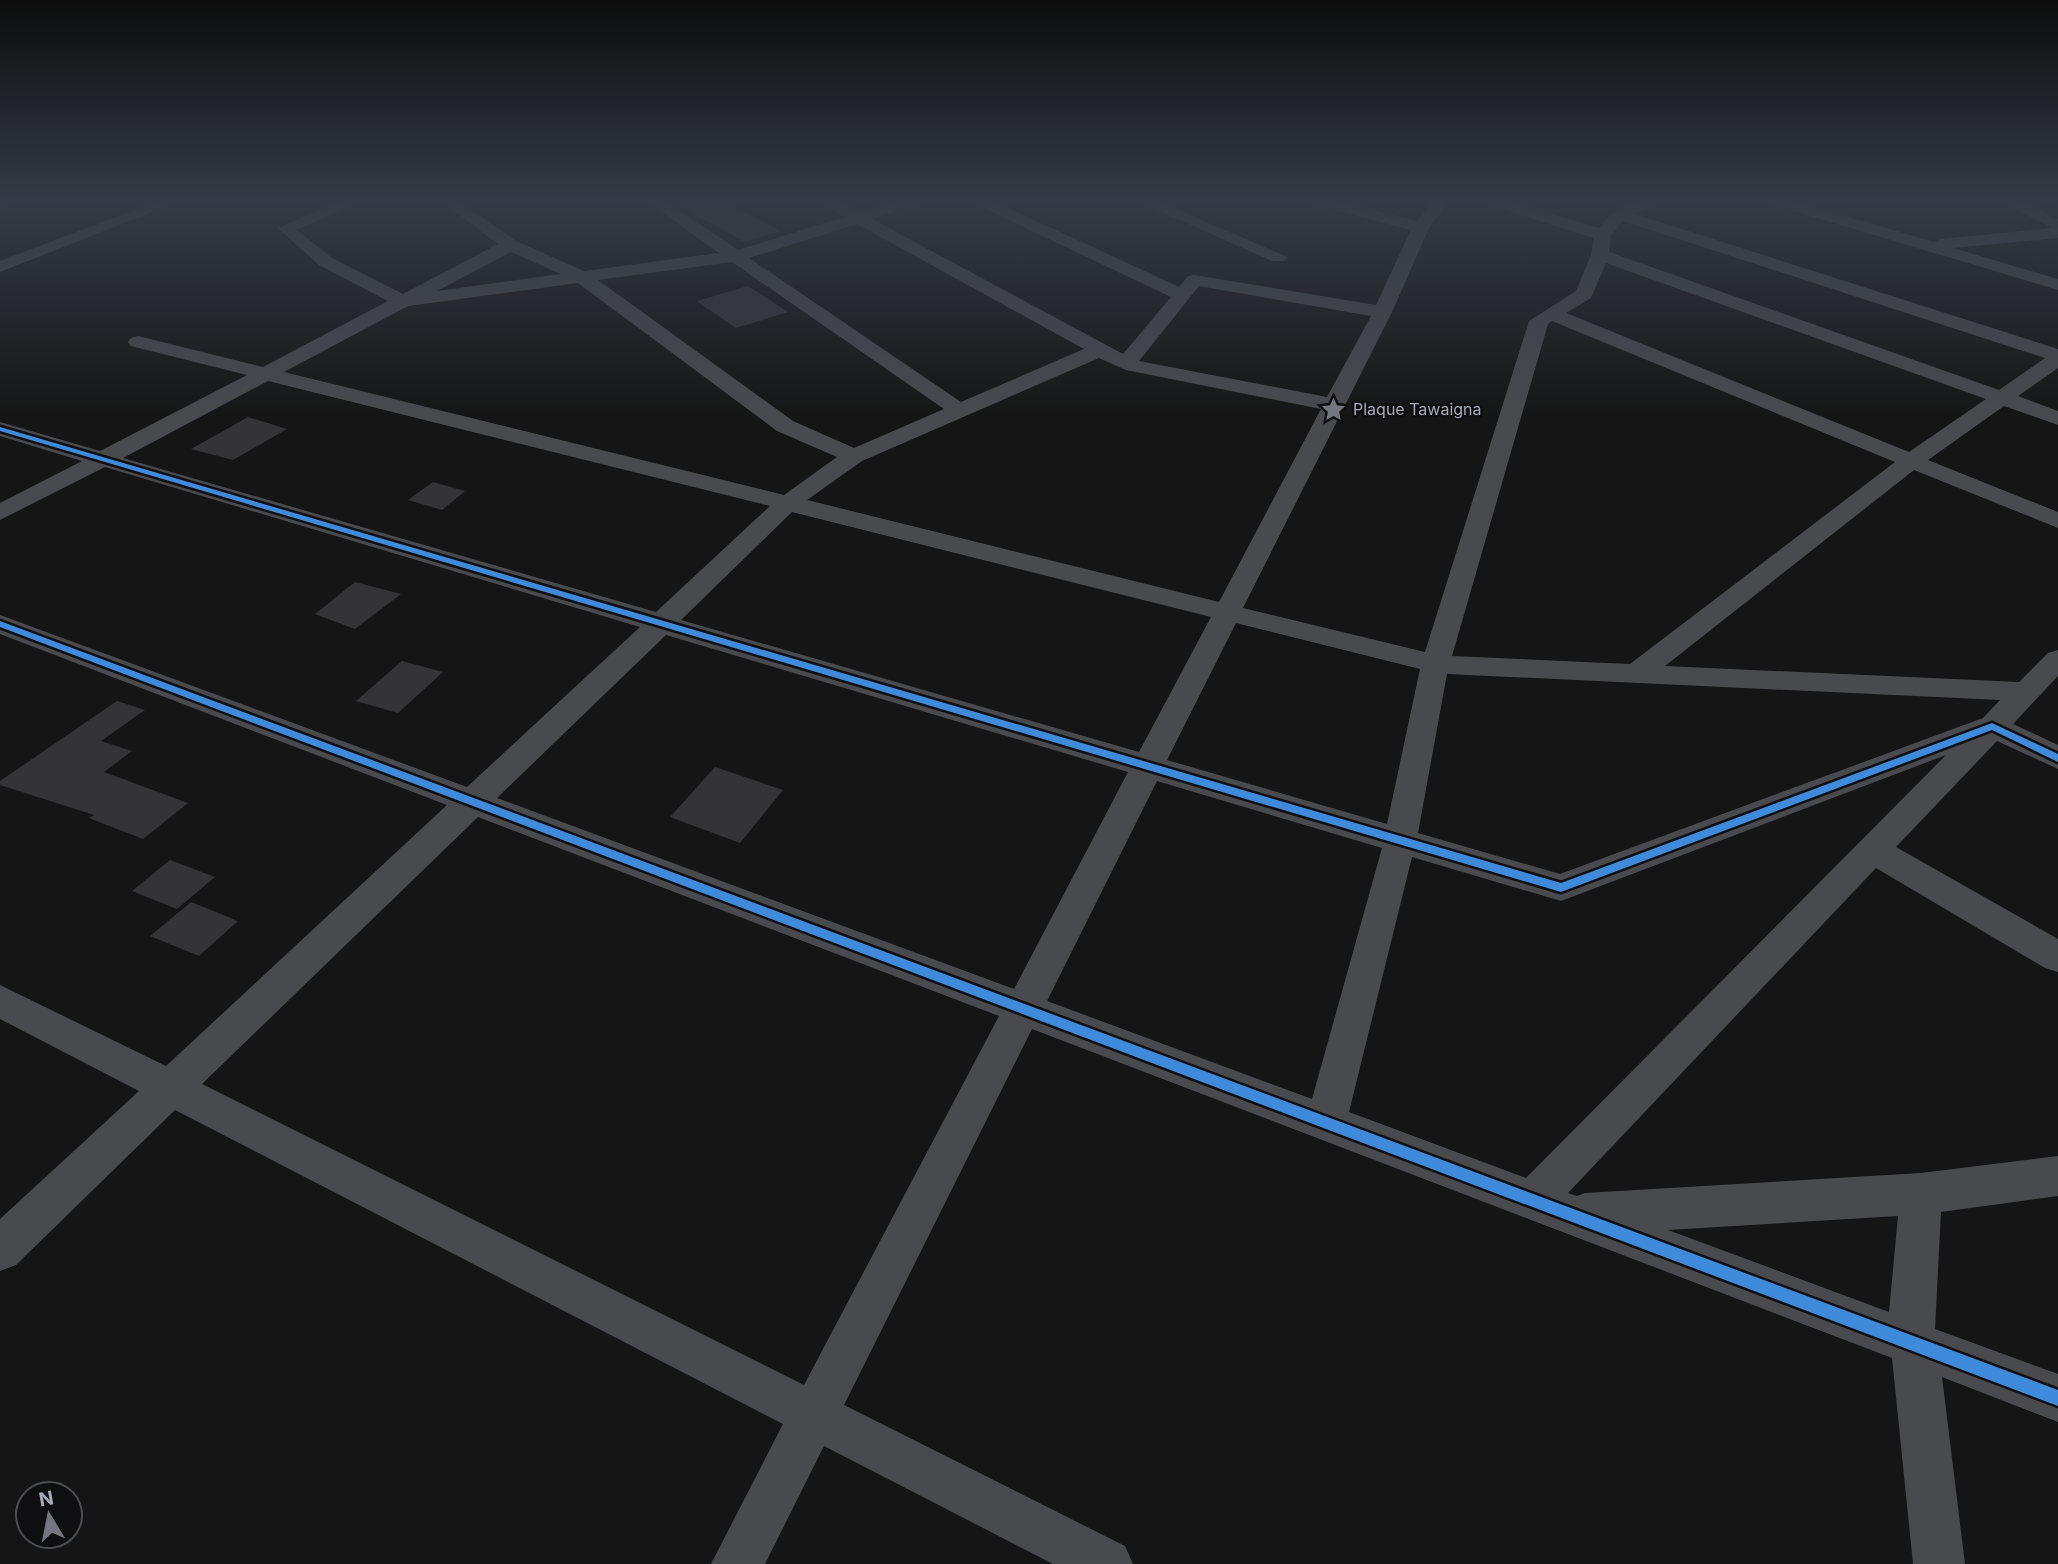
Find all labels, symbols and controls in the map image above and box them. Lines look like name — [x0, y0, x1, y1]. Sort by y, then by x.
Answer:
place icon: Plaque Tawaigna — [1319, 395, 1347, 423]
place label: Plaque Tawaigna — [1353, 399, 1482, 419]
north arrow — [14, 1480, 84, 1550]
text: N — [37, 1486, 55, 1511]

